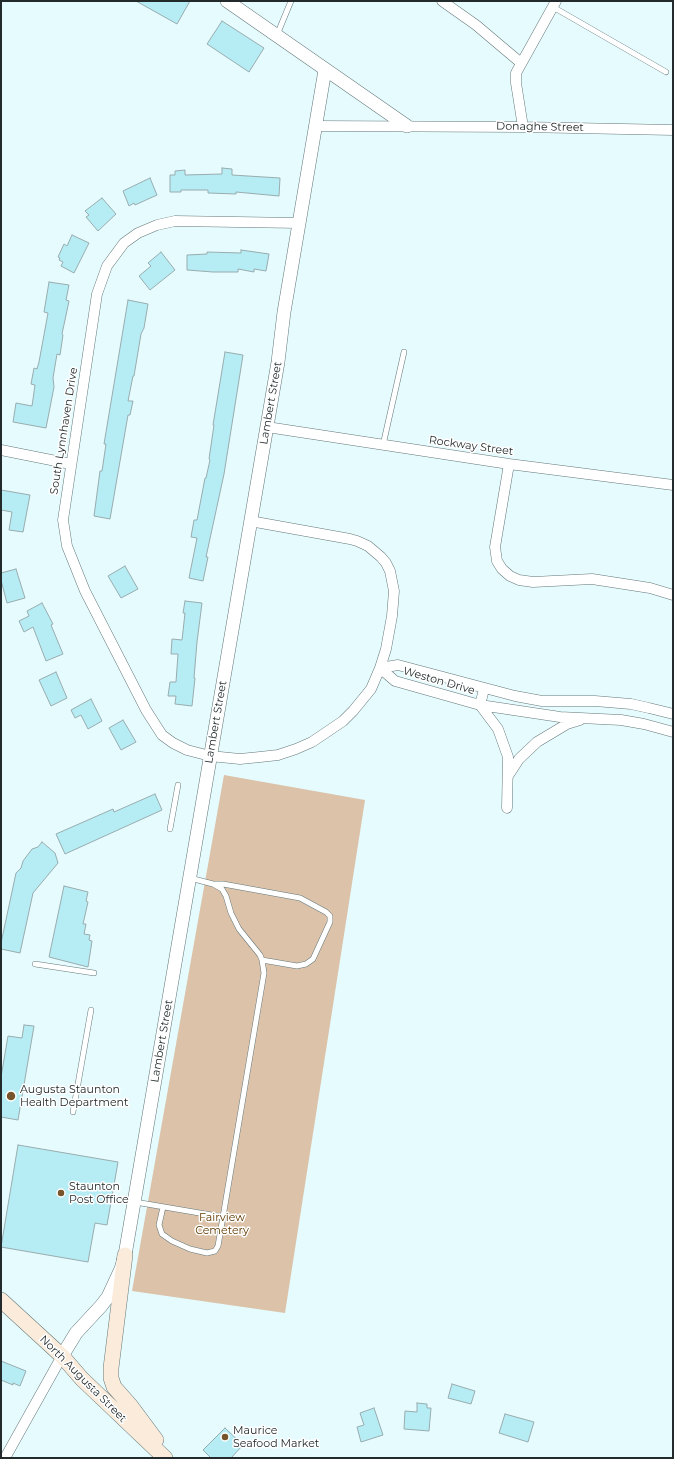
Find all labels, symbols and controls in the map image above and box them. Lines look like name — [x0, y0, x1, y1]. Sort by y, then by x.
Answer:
street label: Donaghe Street — [496, 120, 584, 134]
street label: Lambert Street — [257, 361, 285, 445]
street label: South Lynnhaven Drive — [47, 366, 81, 496]
street label: Rockway Street — [428, 434, 514, 458]
street label: Weston Drive — [402, 664, 476, 698]
street label: Lambert Street — [202, 680, 230, 764]
street label: Lambert Street — [148, 999, 176, 1083]
place label: Augusta Staunton Health Department — [20, 1083, 128, 1109]
marker: Augusta Staunton Health Department — [5, 1090, 17, 1102]
place label: Staunton Post Office — [69, 1180, 129, 1206]
marker: Staunton Post Office — [56, 1188, 66, 1198]
park label: Fairview Cemetery — [195, 1211, 249, 1237]
street label: North Augusta Street — [37, 1333, 129, 1425]
place label: Maurice Seafood Market — [233, 1424, 319, 1450]
marker: Maurice Seafood Market — [220, 1432, 230, 1442]

